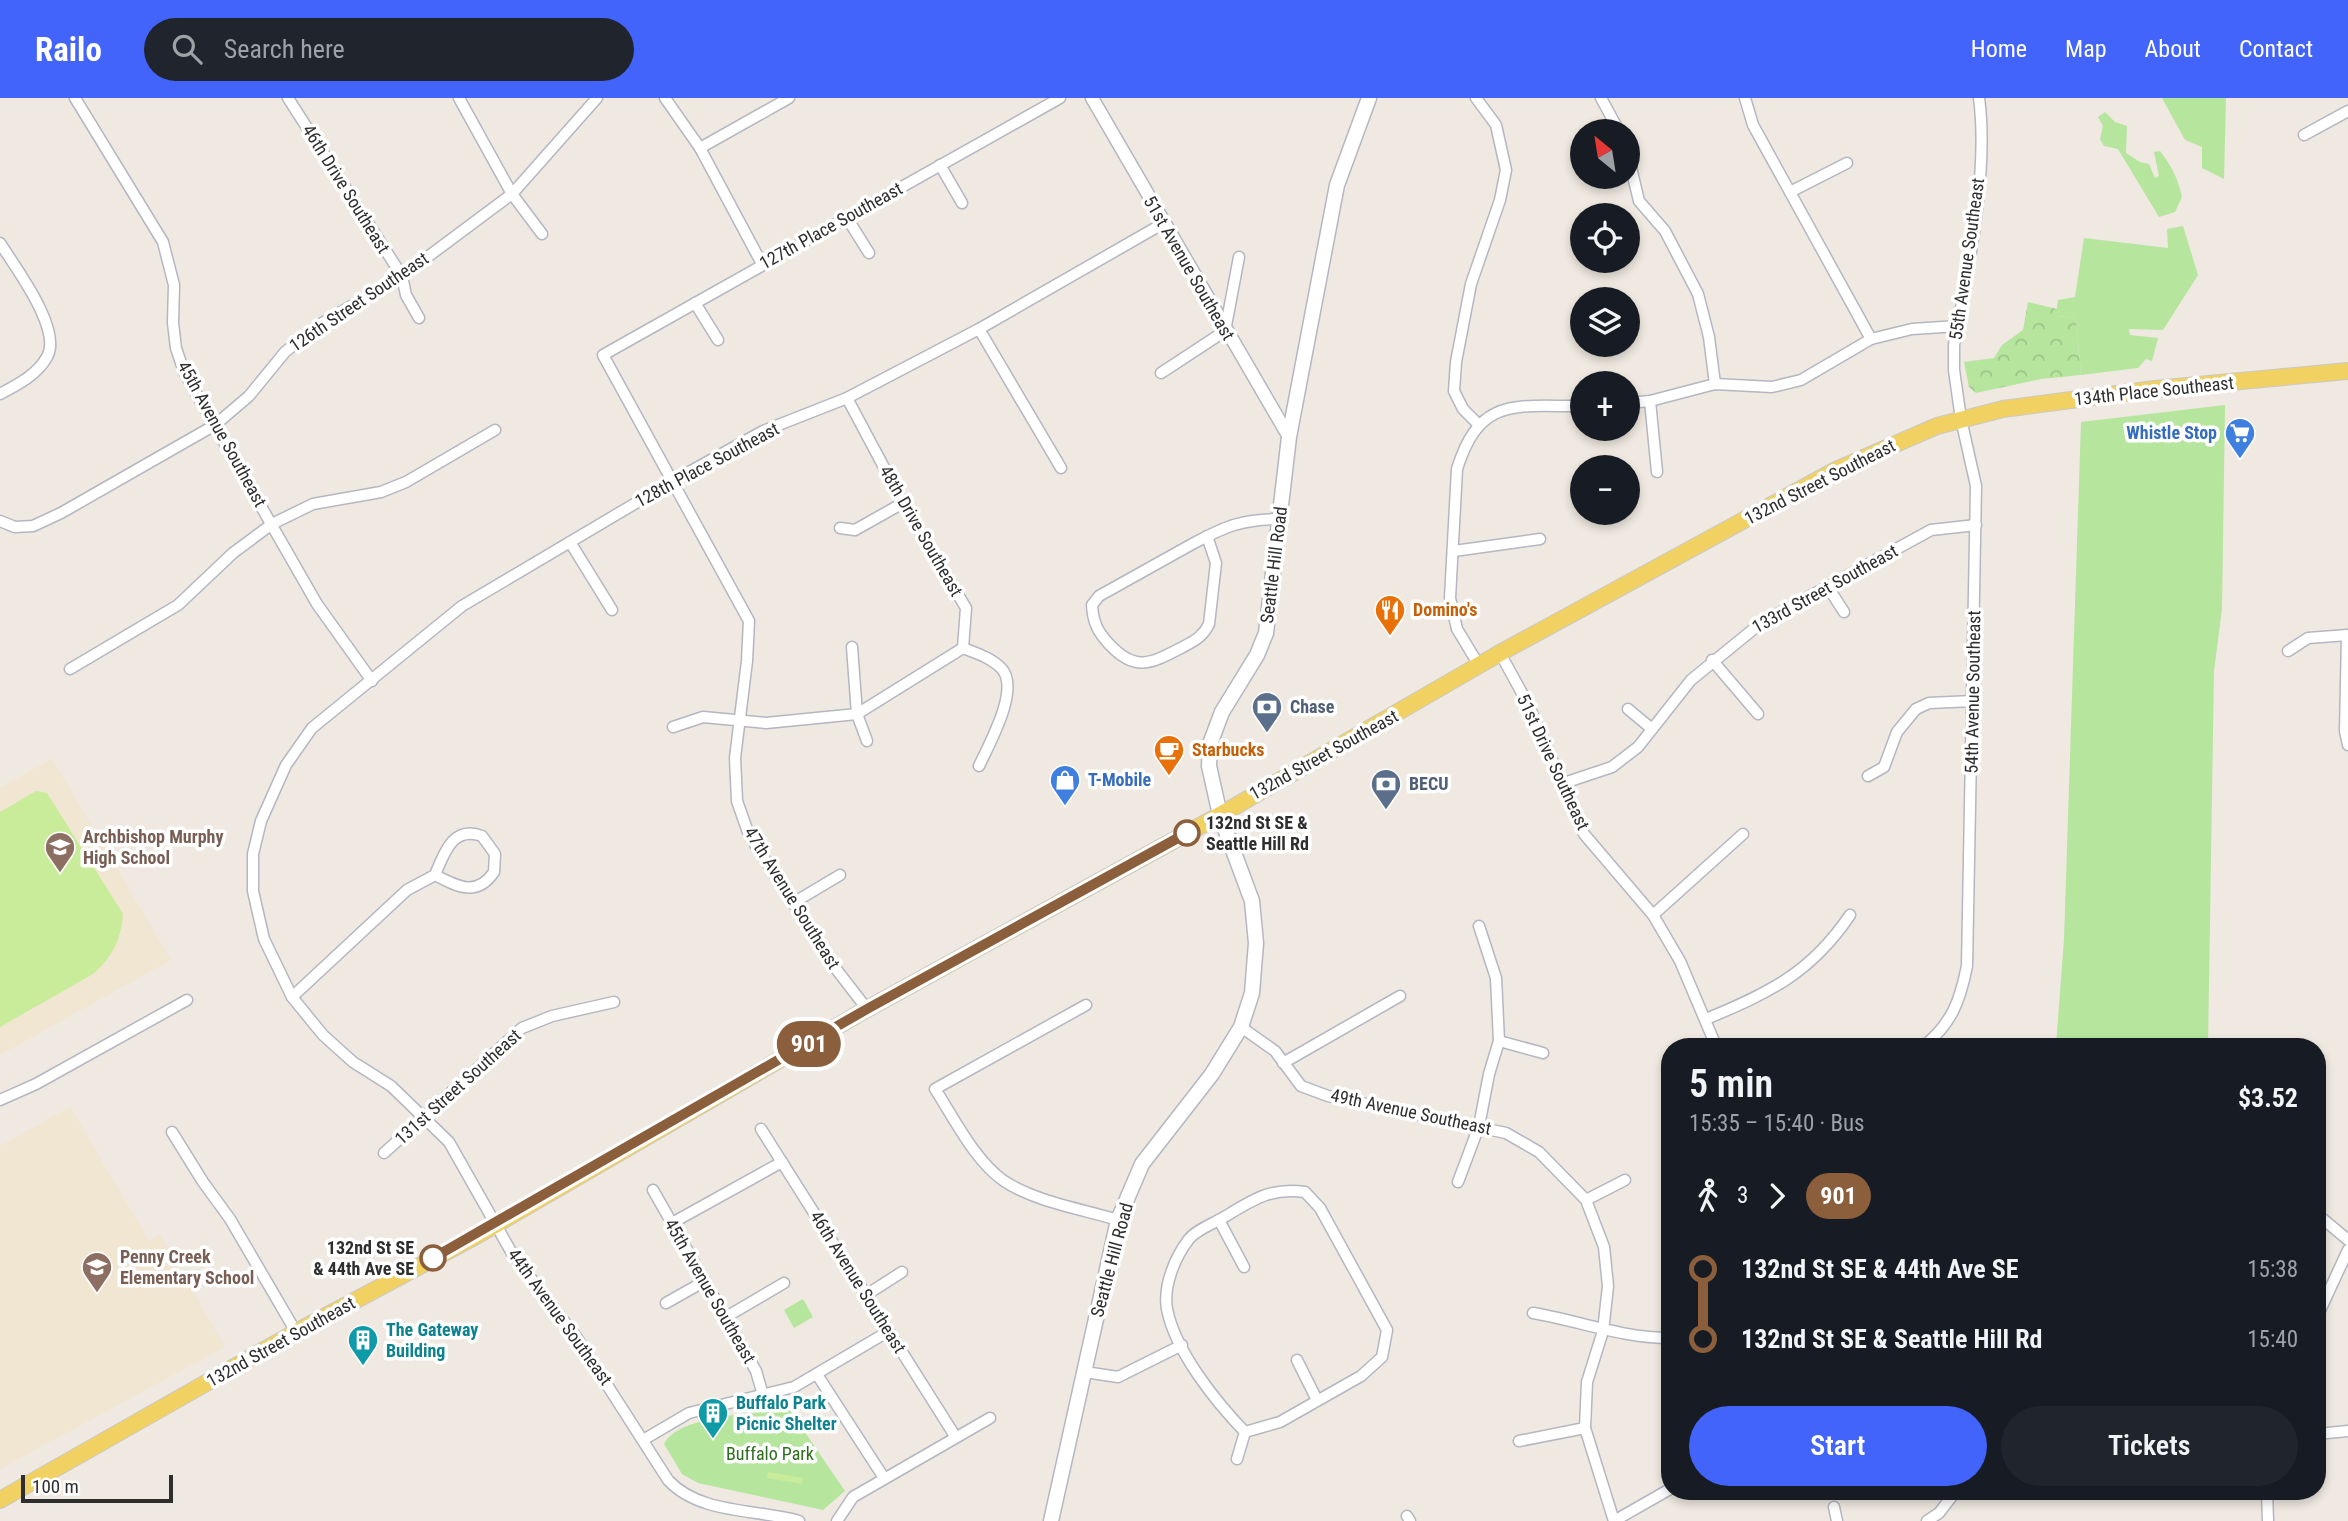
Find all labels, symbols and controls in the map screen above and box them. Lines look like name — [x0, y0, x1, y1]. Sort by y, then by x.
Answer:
search box — [144, 18, 634, 81]
text: Railo — [35, 30, 102, 69]
icon: search — [168, 30, 206, 68]
text: Search here — [224, 34, 345, 64]
text: Home — [1971, 35, 2027, 63]
text: Map — [2065, 35, 2107, 63]
text: About — [2145, 35, 2201, 63]
text: Contact — [2239, 35, 2313, 63]
north arrow — [1570, 119, 1640, 189]
map controls — [1570, 119, 1640, 525]
street label: 46th Drive Southeast — [298, 121, 394, 257]
street label: 55th Avenue Southeast — [1945, 176, 1988, 341]
street label: 127th Place Southeast — [756, 178, 906, 274]
street label: 51st Avenue Southeast — [1140, 192, 1239, 344]
button: locate — [1570, 203, 1640, 273]
street label: 126th Street Southeast — [285, 247, 432, 356]
button: layers — [1570, 287, 1640, 357]
street label: 45th Avenue Southeast — [174, 357, 271, 510]
button: + — [1570, 371, 1640, 441]
street label: 134th Place Southeast — [2073, 372, 2235, 409]
supermarket icon: Whistle Stop — [2223, 416, 2257, 460]
street label: 128th Place Southeast — [631, 418, 782, 511]
place label: Whistle Stop — [2126, 422, 2217, 443]
street label: 132nd Street Southeast — [1741, 434, 1899, 529]
button: − — [1570, 455, 1640, 525]
street label: 48th Drive Southeast — [875, 462, 967, 600]
street label: Seattle Hill Road — [1256, 505, 1291, 625]
street label: 133rd Street Southeast — [1748, 540, 1901, 637]
restaurant icon: Domino's — [1373, 593, 1407, 637]
place label: Domino's — [1413, 599, 1477, 620]
street label: 54th Avenue Southeast — [1961, 610, 1984, 774]
bank icon: Chase — [1250, 690, 1284, 734]
street label: 51st Drive Southeast — [1513, 691, 1594, 833]
place label: Chase — [1290, 696, 1335, 717]
street label: 132nd Street Southeast — [1246, 705, 1402, 804]
cafe icon: Starbucks — [1152, 733, 1186, 777]
place label: Starbucks — [1192, 739, 1265, 760]
shop icon: T-Mobile — [1048, 763, 1082, 807]
bank icon: BECU — [1369, 767, 1403, 811]
place label: T-Mobile — [1088, 769, 1151, 790]
place label: BECU — [1409, 773, 1448, 794]
place label: 132nd St SE & Seattle Hill Rd — [1206, 812, 1309, 854]
marker: 132nd St SE & Seattle Hill Rd — [1174, 820, 1200, 846]
street label: 47th Avenue Southeast — [740, 823, 845, 973]
place label: Archbishop Murphy High School — [83, 826, 223, 868]
school or university icon: Archbishop Murphy High School — [43, 830, 77, 874]
line badge: 901 — [769, 1021, 849, 1067]
street label: 131st Street Southeast — [390, 1025, 525, 1149]
text: 901 — [791, 1030, 827, 1058]
text: 5 min — [1689, 1062, 1773, 1106]
text: $3.52 — [2238, 1083, 2298, 1113]
street label: 49th Avenue Southeast — [1329, 1084, 1493, 1139]
text: 15:35 – 15:40 · Bus — [1689, 1110, 1865, 1137]
icon: walk — [1689, 1177, 1727, 1215]
icon: forward — [1758, 1177, 1796, 1215]
text: 3 — [1737, 1182, 1748, 1209]
text: 901 — [1820, 1182, 1857, 1210]
street label: Seattle Hill Road — [1086, 1200, 1137, 1319]
street label: 46th Avenue Southeast — [806, 1207, 911, 1357]
street label: 45th Avenue Southeast — [660, 1215, 760, 1367]
place label: 132nd St SE & 44th Ave SE — [313, 1237, 414, 1279]
street label: 44th Avenue Southeast — [504, 1244, 617, 1389]
marker: 132nd St SE & 44th Ave SE — [420, 1245, 446, 1271]
place label: Penny Creek Elementary School — [120, 1246, 254, 1288]
school or university icon: Penny Creek Elementary School — [80, 1250, 114, 1294]
text: 132nd St SE & 44th Ave SE — [1741, 1254, 2019, 1284]
text: 15:38 — [2247, 1256, 2298, 1283]
street label: 132nd Street Southeast — [203, 1292, 359, 1391]
place label: The Gateway Building — [386, 1319, 478, 1361]
building icon: The Gateway Building — [346, 1323, 380, 1367]
text: 132nd St SE & Seattle Hill Rd — [1741, 1324, 2042, 1354]
text: 15:40 — [2247, 1326, 2298, 1353]
place label: Buffalo Park Picnic Shelter — [736, 1392, 837, 1434]
building icon: Buffalo Park Picnic Shelter — [696, 1396, 730, 1440]
button: Start — [1689, 1406, 1987, 1486]
button: Tickets — [2001, 1406, 2298, 1486]
park label: Buffalo Park — [726, 1443, 814, 1464]
scale bar — [21, 1472, 173, 1504]
text: 100 m — [32, 1475, 79, 1498]

